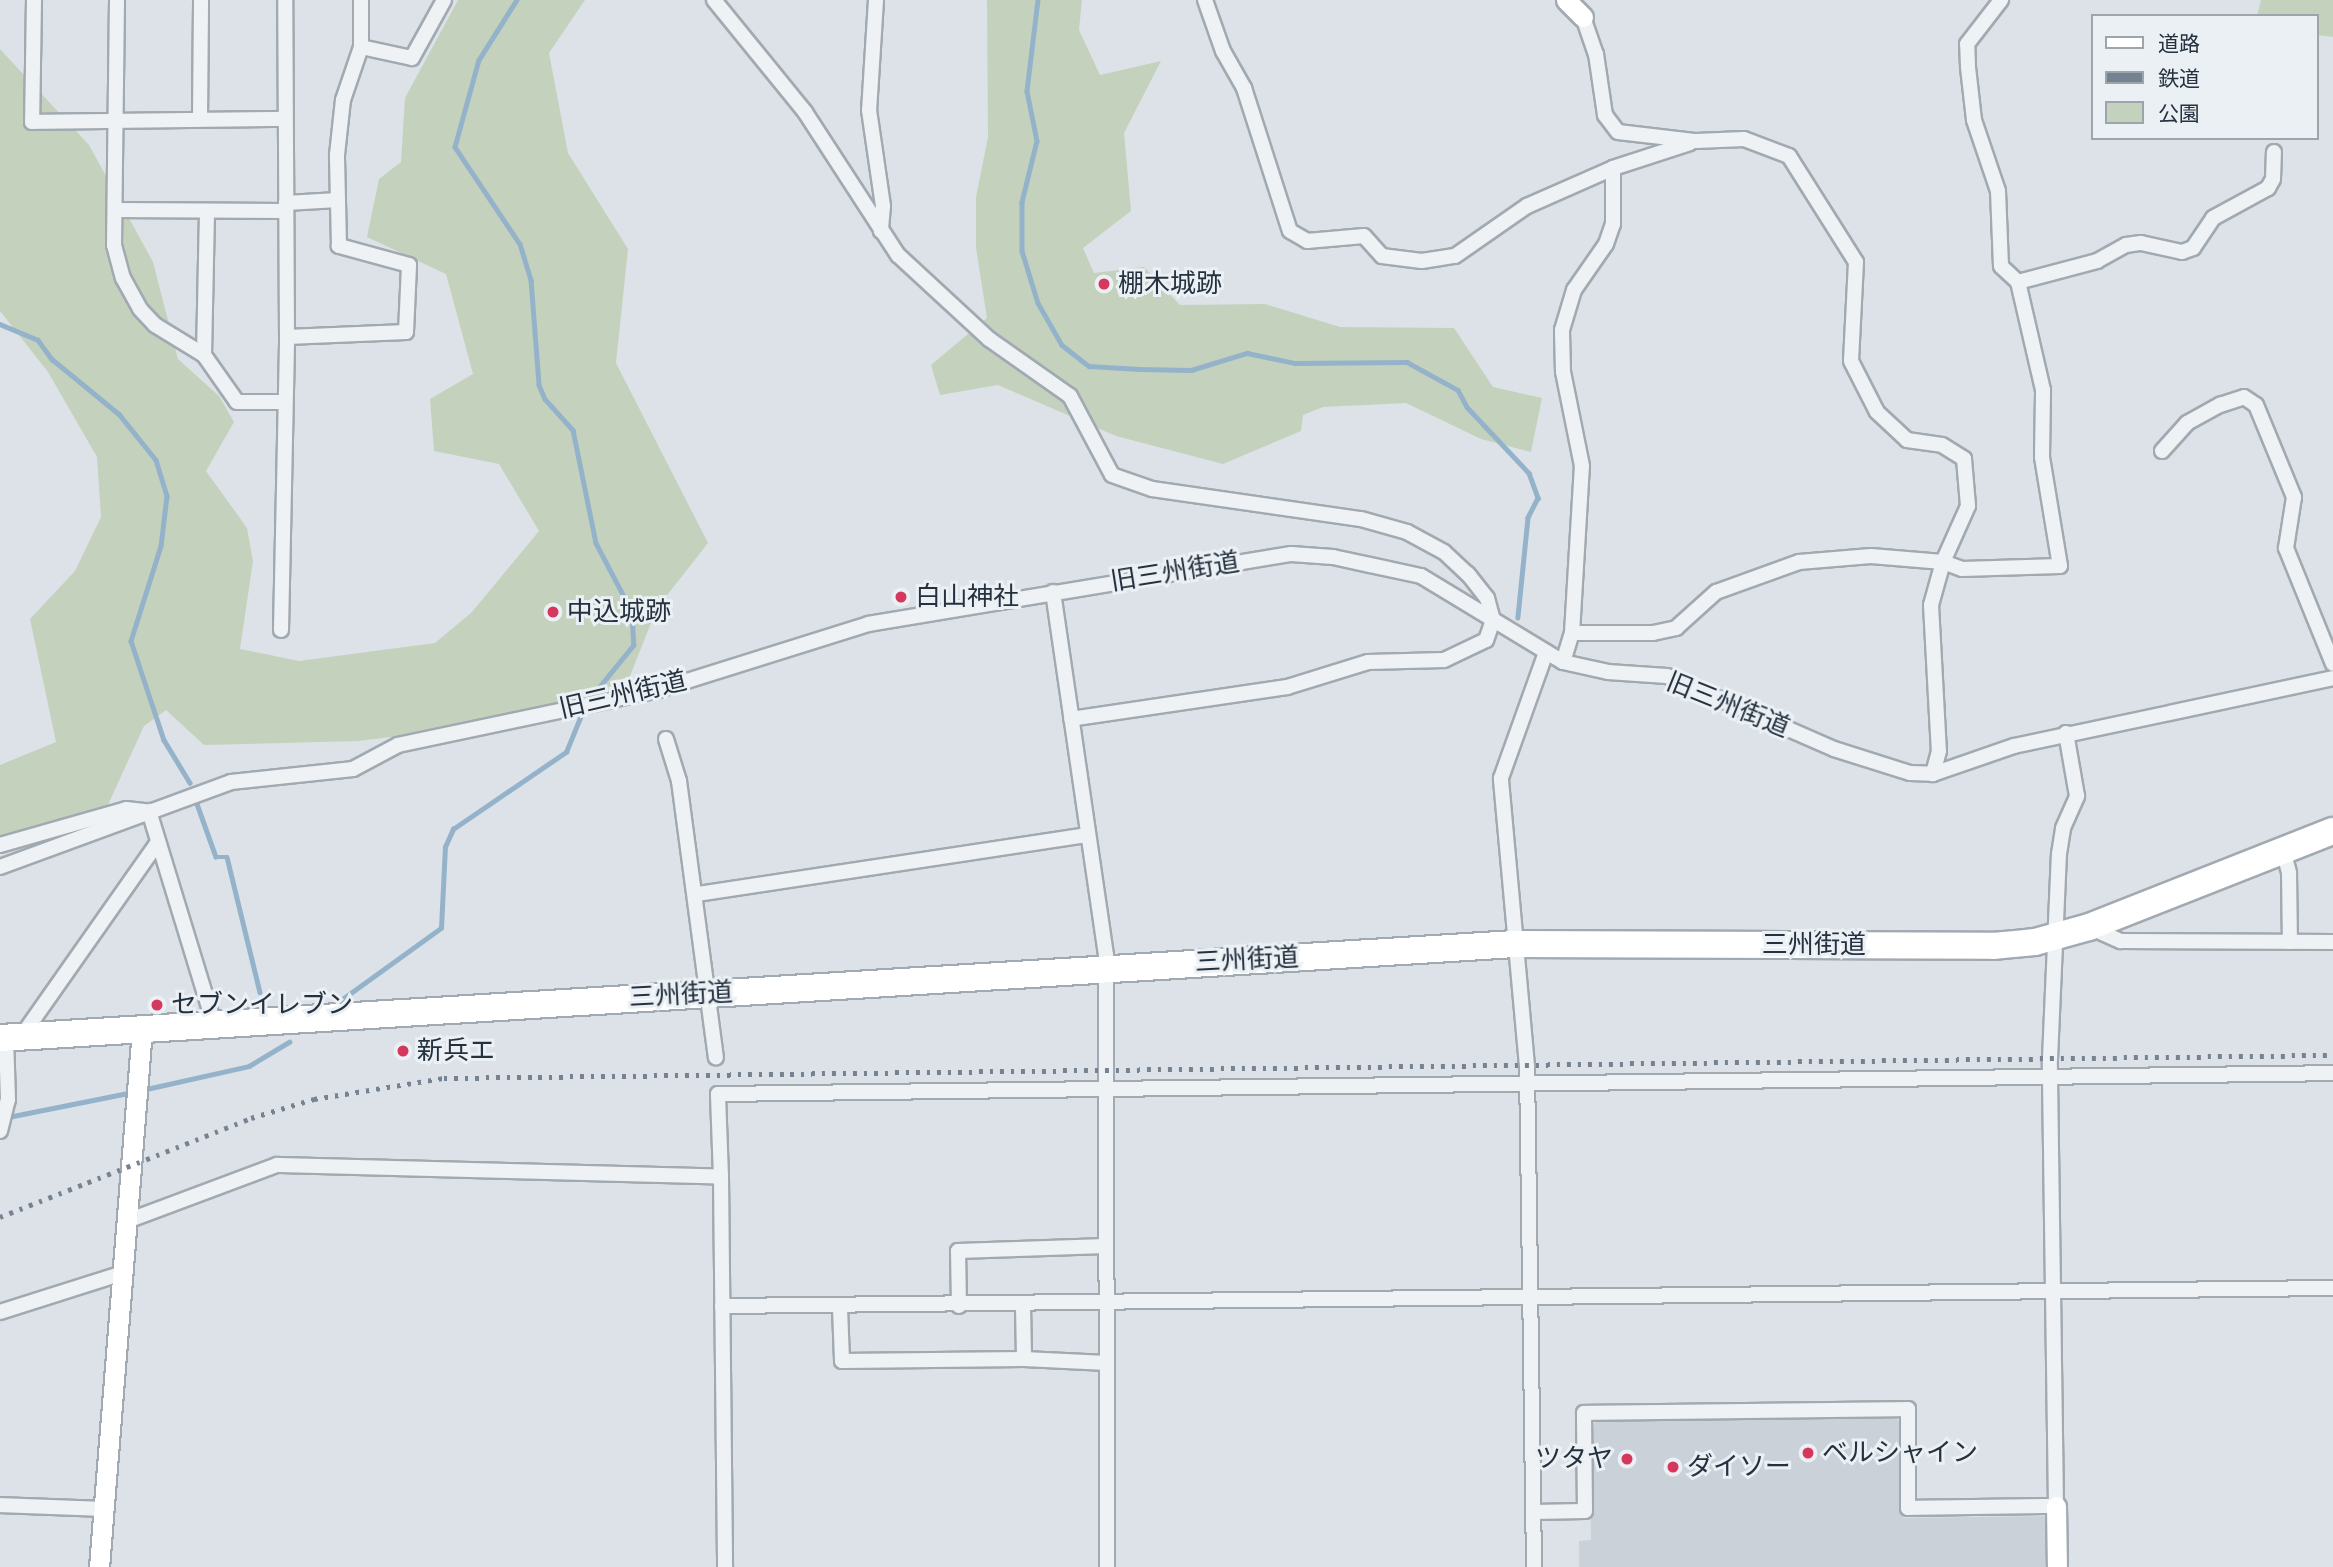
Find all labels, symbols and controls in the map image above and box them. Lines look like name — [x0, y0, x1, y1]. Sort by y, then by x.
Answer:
legend — [2092, 14, 2319, 140]
text: 道路 — [2158, 29, 2200, 59]
text: 鉄道 — [2158, 64, 2200, 94]
text: 公園 — [2158, 99, 2200, 129]
place label: 棚木城跡 — [1118, 268, 1222, 300]
marker: 棚木城跡 — [1096, 276, 1112, 292]
street label: 旧三州街道 — [1108, 546, 1242, 598]
place label: 白山神社 — [915, 581, 1019, 613]
marker: 白山神社 — [893, 589, 909, 605]
place label: 中込城跡 — [567, 596, 671, 628]
marker: 中込城跡 — [545, 604, 561, 620]
street label: 旧三州街道 — [556, 665, 690, 725]
street label: 旧三州街道 — [1662, 666, 1794, 744]
street label: 三州街道 — [1762, 929, 1866, 961]
street label: 三州街道 — [1194, 942, 1300, 978]
street label: 三州街道 — [628, 977, 734, 1013]
place label: セブンイレブン — [171, 989, 353, 1021]
marker: セブンイレブン — [149, 997, 165, 1013]
place label: 新兵エ — [417, 1035, 495, 1067]
marker: 新兵エ — [395, 1043, 411, 1059]
place label: ベルシャイン — [1822, 1437, 1978, 1469]
place label: ツタヤ — [1535, 1443, 1613, 1475]
marker: ベルシャイン — [1800, 1445, 1816, 1461]
marker: ツタヤ — [1619, 1451, 1635, 1467]
place label: ダイソー — [1687, 1451, 1791, 1483]
marker: ダイソー — [1665, 1459, 1681, 1475]

